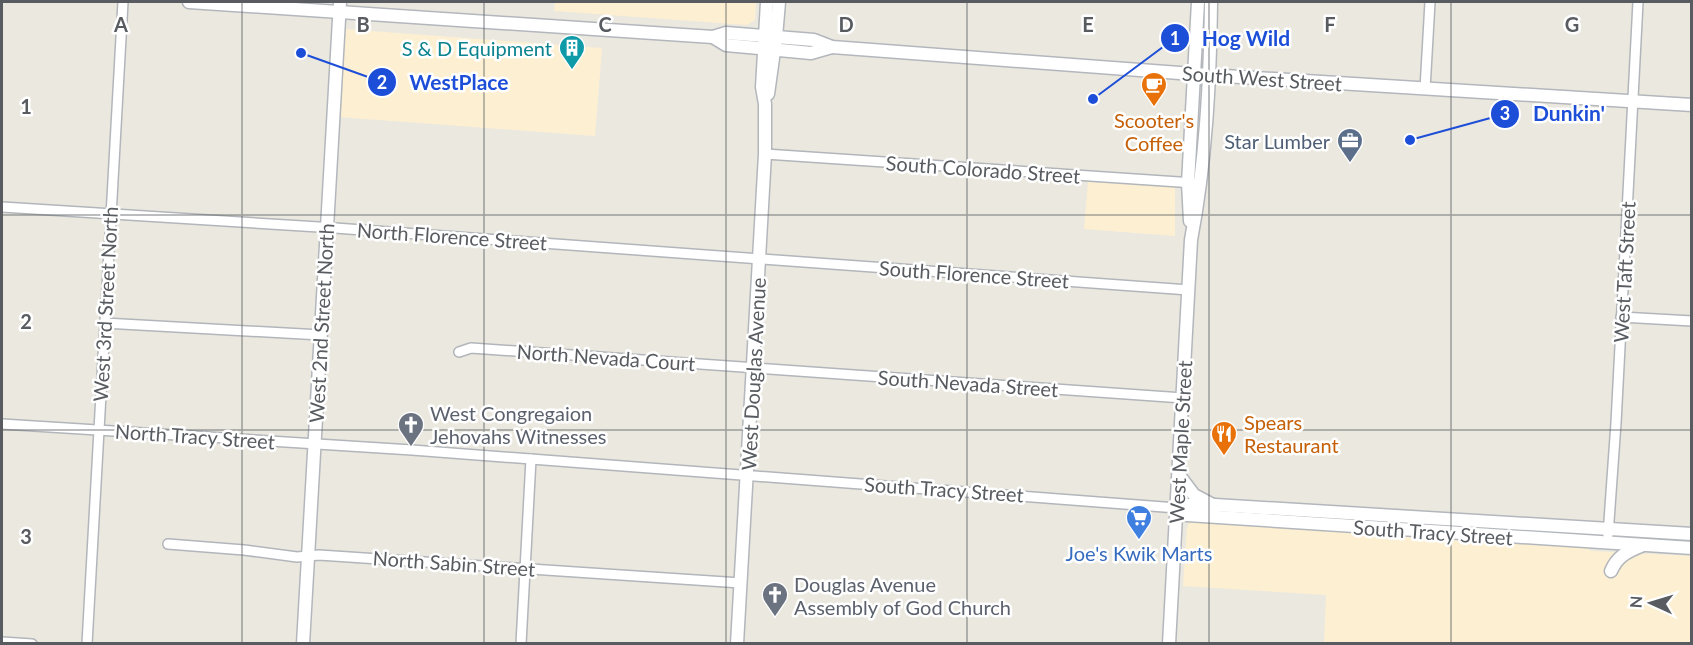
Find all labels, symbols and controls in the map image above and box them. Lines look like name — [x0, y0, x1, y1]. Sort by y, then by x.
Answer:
text: A — [113, 12, 128, 36]
text: B — [356, 12, 370, 36]
text: C — [598, 12, 612, 36]
text: D — [838, 12, 854, 36]
text: E — [1082, 12, 1094, 36]
text: F — [1324, 12, 1336, 36]
text: G — [1565, 12, 1579, 36]
callout: Hog Wild — [1160, 19, 1302, 58]
text: Hog Wild — [1202, 25, 1290, 50]
text: 1 — [1170, 27, 1180, 49]
building icon: S & D Equipment — [557, 33, 587, 71]
place label: S & D Equipment — [402, 36, 552, 60]
street label: South West Street — [1181, 60, 1343, 96]
callout: WestPlace — [367, 63, 520, 102]
text: WestPlace — [409, 69, 509, 94]
cafe icon: Scooter's Coffee — [1139, 70, 1169, 108]
text: 2 — [377, 71, 387, 93]
text: 1 — [20, 94, 32, 118]
callout: Dunkin' — [1490, 94, 1617, 133]
text: Dunkin' — [1533, 100, 1605, 125]
text: 3 — [1500, 102, 1510, 124]
place label: Scooter's Coffee — [1114, 108, 1194, 155]
office icon: Star Lumber — [1335, 126, 1365, 164]
place label: Star Lumber — [1224, 129, 1331, 153]
street label: South Colorado Street — [885, 150, 1081, 188]
street label: West Taft Street — [1608, 201, 1640, 343]
street label: West 3rd Street North — [88, 206, 122, 402]
street label: North Florence Street — [356, 217, 548, 255]
street label: West 2nd Street North — [304, 223, 338, 423]
street label: South Florence Street — [878, 255, 1070, 293]
street label: West Douglas Avenue — [736, 277, 770, 471]
text: 2 — [20, 309, 32, 333]
street label: North Nevada Court — [516, 339, 696, 375]
street label: West Maple Street — [1164, 360, 1196, 524]
street label: South Nevada Street — [877, 365, 1059, 401]
place label: West Congregaion Jehovahs Witnesses — [430, 401, 606, 448]
church icon: West Congregaion Jehovahs Witnesses — [396, 410, 426, 448]
place label: Spears Restaurant — [1244, 410, 1339, 457]
street label: North Tracy Street — [114, 418, 276, 454]
restaurant icon: Spears Restaurant — [1209, 419, 1239, 457]
street label: South Tracy Street — [863, 471, 1025, 507]
supermarket icon: Joe's Kwik Marts — [1124, 503, 1154, 541]
street label: South Tracy Street — [1352, 514, 1514, 550]
text: 3 — [20, 524, 32, 548]
place label: Joe's Kwik Marts — [1066, 541, 1212, 565]
street label: North Sabin Street — [372, 545, 536, 581]
place label: Douglas Avenue Assembly of God Church — [794, 572, 1011, 619]
north arrow — [1621, 573, 1681, 633]
church icon: Douglas Avenue Assembly of God Church — [760, 580, 790, 618]
text: N — [1626, 595, 1645, 609]

